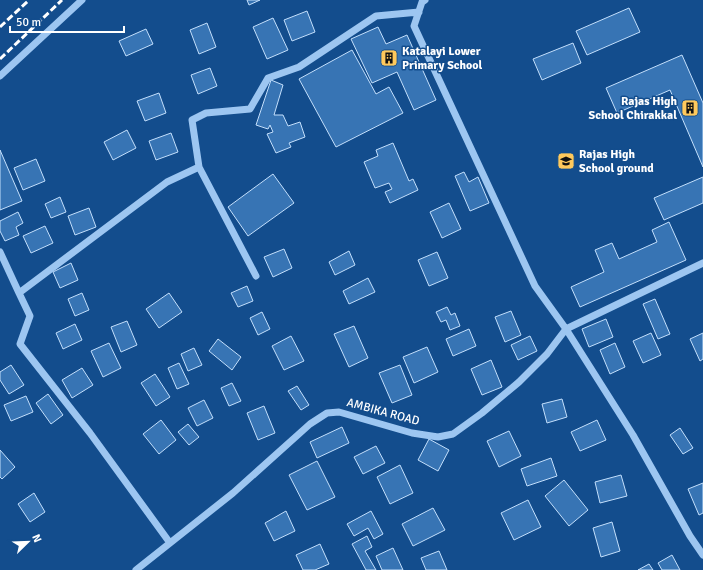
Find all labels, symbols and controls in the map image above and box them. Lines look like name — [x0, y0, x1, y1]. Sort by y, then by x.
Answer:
scale bar — [10, 8, 124, 34]
text: 50 m — [16, 15, 41, 30]
place label: Katalayi Lower Primary School — [402, 44, 483, 73]
building icon: Katalayi Lower Primary School — [379, 48, 399, 68]
place label: Rajas High School Chirakkal — [589, 94, 677, 123]
building icon: Rajas High School Chirakkal — [680, 98, 700, 118]
place label: Rajas High School ground — [579, 147, 654, 176]
school or university icon: Rajas High School ground — [556, 151, 576, 171]
street label: AMBIKA ROAD — [345, 395, 421, 429]
north arrow — [8, 522, 48, 562]
text: N — [29, 532, 44, 544]

